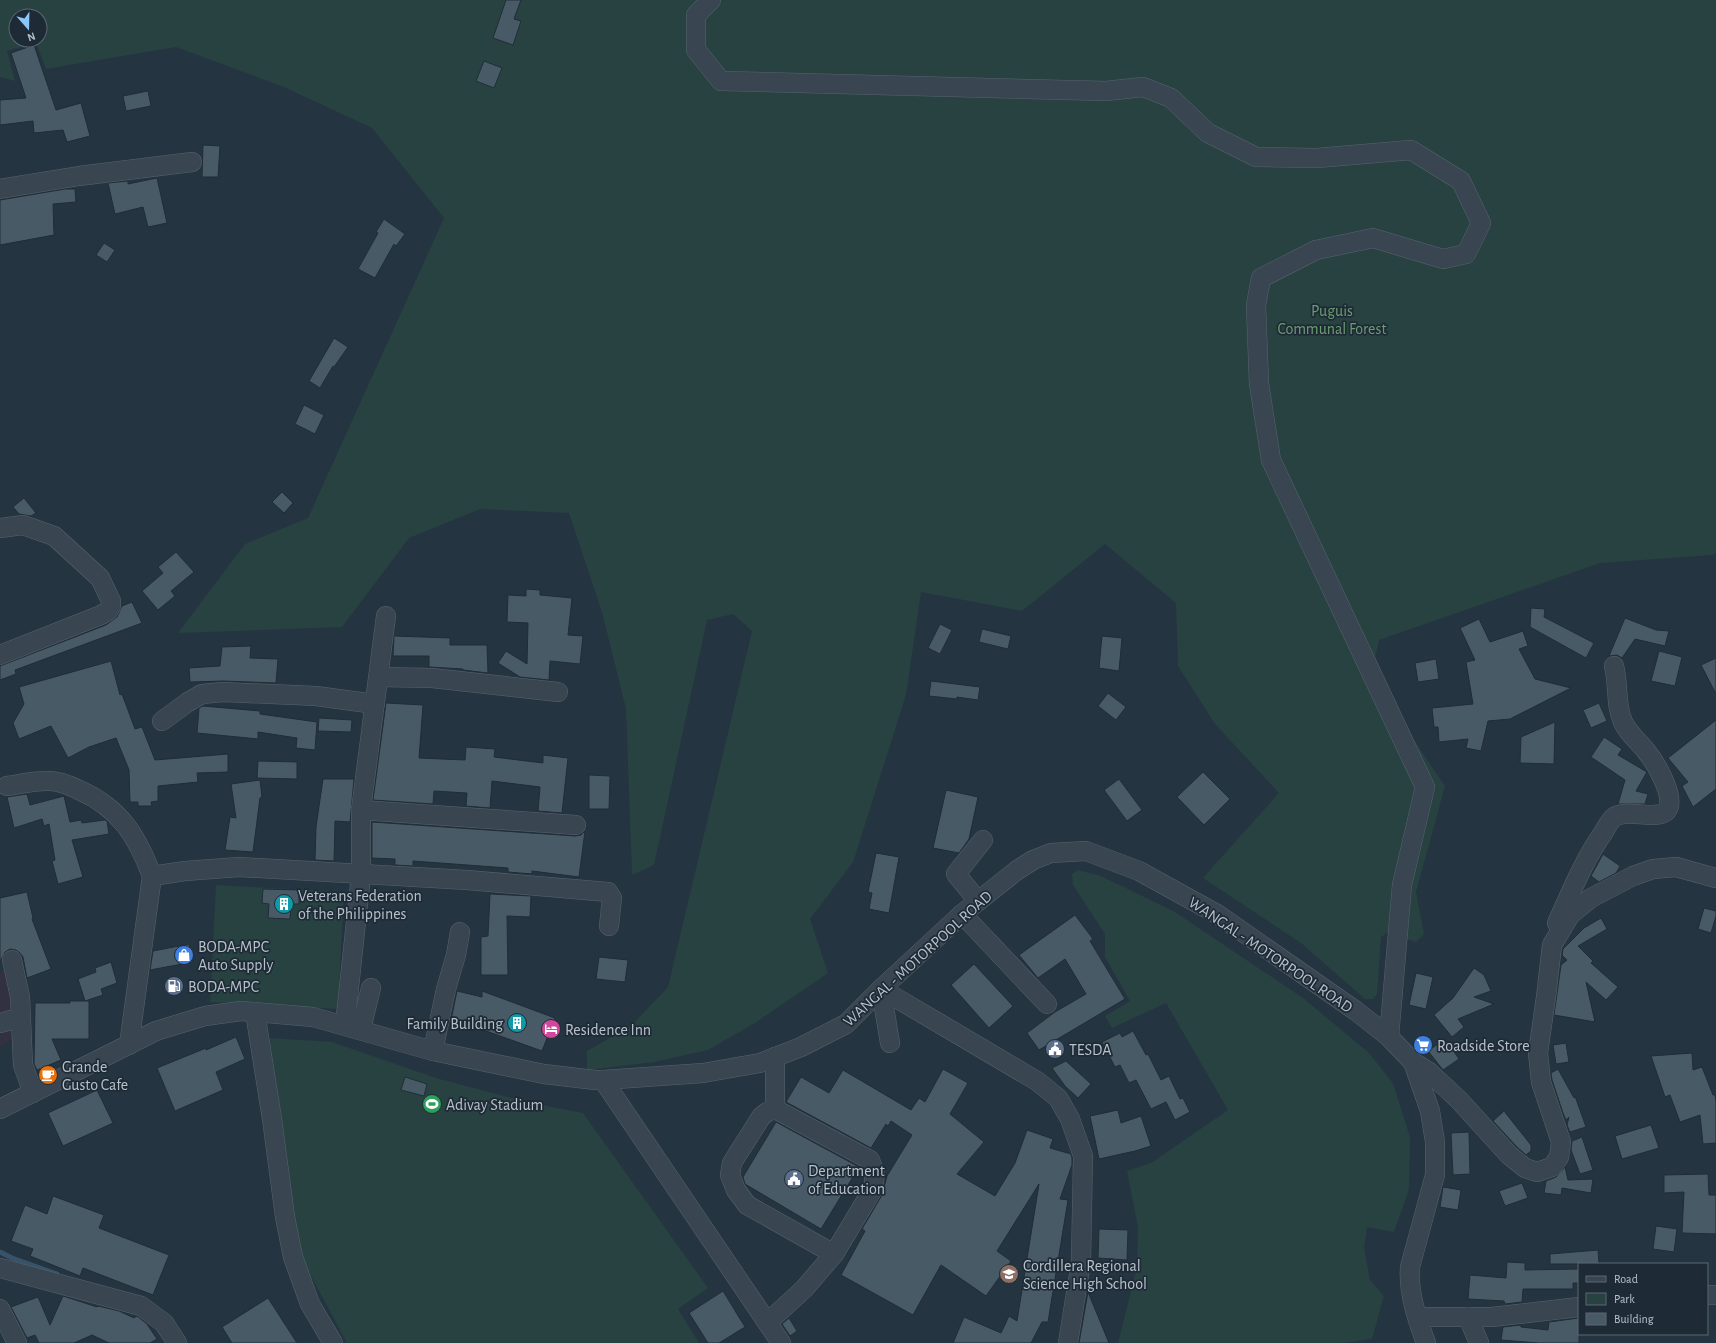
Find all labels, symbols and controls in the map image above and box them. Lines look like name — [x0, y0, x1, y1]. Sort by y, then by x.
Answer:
north arrow — [8, 8, 48, 48]
text: N — [26, 30, 37, 43]
park label: Puguis Communal Forest — [1278, 303, 1387, 337]
place label: Veterans Federation of the Philippines — [298, 888, 422, 922]
street label: WANGAL - MOTORPOOL ROAD — [840, 888, 995, 1030]
building icon: Veterans Federation of the Philippines — [273, 893, 295, 915]
street label: WANGAL - MOTORPOOL ROAD — [1185, 894, 1355, 1016]
place label: BODA-MPC Auto Supply — [198, 939, 273, 974]
shop icon: BODA-MPC Auto Supply — [173, 944, 195, 966]
fuel station icon: BODA-MPC — [163, 975, 185, 997]
place label: BODA-MPC — [188, 979, 259, 995]
building icon: Family Building — [506, 1012, 528, 1034]
place label: Family Building — [406, 1016, 503, 1033]
hotel icon: Residence Inn — [540, 1018, 562, 1040]
place label: Residence Inn — [565, 1022, 651, 1038]
supermarket icon: Roadside Store — [1412, 1034, 1434, 1056]
public building icon: TESDA — [1044, 1038, 1066, 1060]
place label: Roadside Store — [1437, 1038, 1530, 1054]
place label: TESDA — [1069, 1042, 1111, 1058]
place label: Grande Gusto Cafe — [62, 1059, 128, 1093]
cafe icon: Grande Gusto Cafe — [37, 1064, 59, 1086]
sports icon: Adivay Stadium — [421, 1093, 443, 1115]
place label: Adivay Stadium — [446, 1097, 543, 1114]
place label: Department of Education — [808, 1163, 885, 1197]
public building icon: Department of Education — [783, 1168, 805, 1190]
place label: Cordillera Regional Science High School — [1023, 1258, 1147, 1292]
school or university icon: Cordillera Regional Science High School — [998, 1263, 1020, 1285]
legend — [1578, 1263, 1708, 1335]
text: Road — [1614, 1273, 1638, 1285]
text: Park — [1614, 1293, 1635, 1305]
text: Building — [1614, 1313, 1654, 1325]

